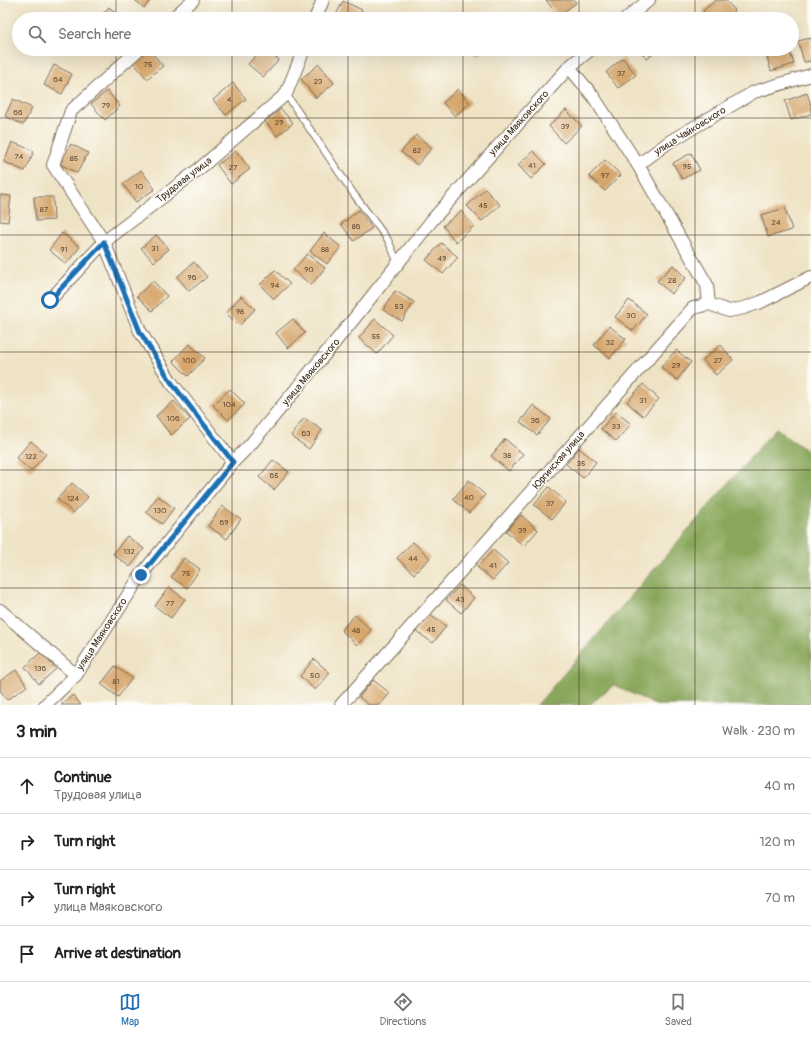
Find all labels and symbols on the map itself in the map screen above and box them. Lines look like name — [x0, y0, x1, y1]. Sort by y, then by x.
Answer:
house number: 75 — [144, 60, 152, 69]
house number: 37 — [617, 69, 626, 78]
house number: 64 — [53, 75, 63, 84]
house number: 23 — [314, 77, 323, 86]
street label: улица Маяковского — [486, 88, 552, 159]
house number: 4 — [227, 95, 232, 104]
house number: 79 — [102, 101, 110, 110]
street label: улица Чайковского — [651, 104, 729, 158]
house number: 66 — [13, 108, 23, 117]
house number: 29 — [275, 118, 283, 127]
house number: 39 — [561, 122, 569, 131]
house number: 82 — [413, 146, 422, 155]
house number: 74 — [15, 152, 24, 161]
house number: 85 — [70, 154, 78, 163]
street label: Трудовая улица — [154, 154, 214, 205]
house number: 41 — [528, 161, 536, 170]
house number: 95 — [683, 162, 691, 171]
house number: 27 — [229, 163, 238, 172]
house number: 97 — [601, 171, 610, 180]
house number: 10 — [135, 182, 144, 191]
house number: 45 — [479, 201, 487, 210]
house number: 87 — [40, 205, 49, 214]
house number: 24 — [771, 218, 781, 227]
house number: 86 — [352, 222, 361, 231]
house number: 31 — [151, 244, 159, 253]
house number: 91 — [60, 245, 68, 254]
house number: 88 — [321, 245, 329, 254]
house number: 49 — [438, 254, 446, 263]
house number: 90 — [304, 265, 314, 274]
house number: 96 — [188, 273, 197, 282]
house number: 28 — [668, 276, 676, 285]
house number: 94 — [271, 281, 280, 290]
route start — [41, 291, 59, 309]
house number: 53 — [395, 302, 404, 311]
house number: 98 — [236, 307, 244, 316]
house number: 30 — [626, 311, 636, 320]
house number: 55 — [372, 332, 380, 341]
street label: улица Маяковского — [279, 336, 343, 409]
house number: 32 — [606, 338, 615, 347]
house number: 100 — [182, 356, 197, 365]
house number: 27 — [714, 356, 723, 365]
house number: 29 — [672, 361, 680, 370]
house number: 31 — [639, 396, 647, 405]
house number: 104 — [222, 400, 236, 409]
house number: 106 — [166, 414, 180, 423]
house number: 36 — [530, 416, 540, 425]
house number: 33 — [612, 422, 621, 431]
street label: Юргинская улица — [531, 428, 588, 491]
house number: 63 — [301, 429, 311, 438]
house number: 38 — [503, 451, 511, 460]
house number: 122 — [25, 452, 38, 461]
house number: 35 — [577, 459, 585, 468]
house number: 65 — [270, 471, 279, 480]
house number: 40 — [464, 493, 475, 502]
house number: 124 — [67, 494, 79, 503]
house number: 37 — [546, 499, 555, 508]
house number: 130 — [153, 506, 167, 515]
house number: 69 — [220, 518, 228, 527]
house number: 39 — [518, 526, 526, 535]
house number: 132 — [123, 547, 136, 556]
house number: 44 — [408, 554, 418, 563]
house number: 41 — [489, 561, 497, 570]
route end — [132, 566, 150, 584]
house number: 75 — [182, 569, 190, 578]
street label: улица Маяковского — [74, 595, 130, 673]
house number: 43 — [455, 595, 465, 604]
house number: 77 — [166, 599, 175, 608]
house number: 45 — [427, 625, 435, 634]
house number: 48 — [352, 626, 360, 635]
house number: 136 — [34, 664, 46, 673]
house number: 50 — [310, 671, 320, 680]
house number: 81 — [112, 677, 120, 686]

